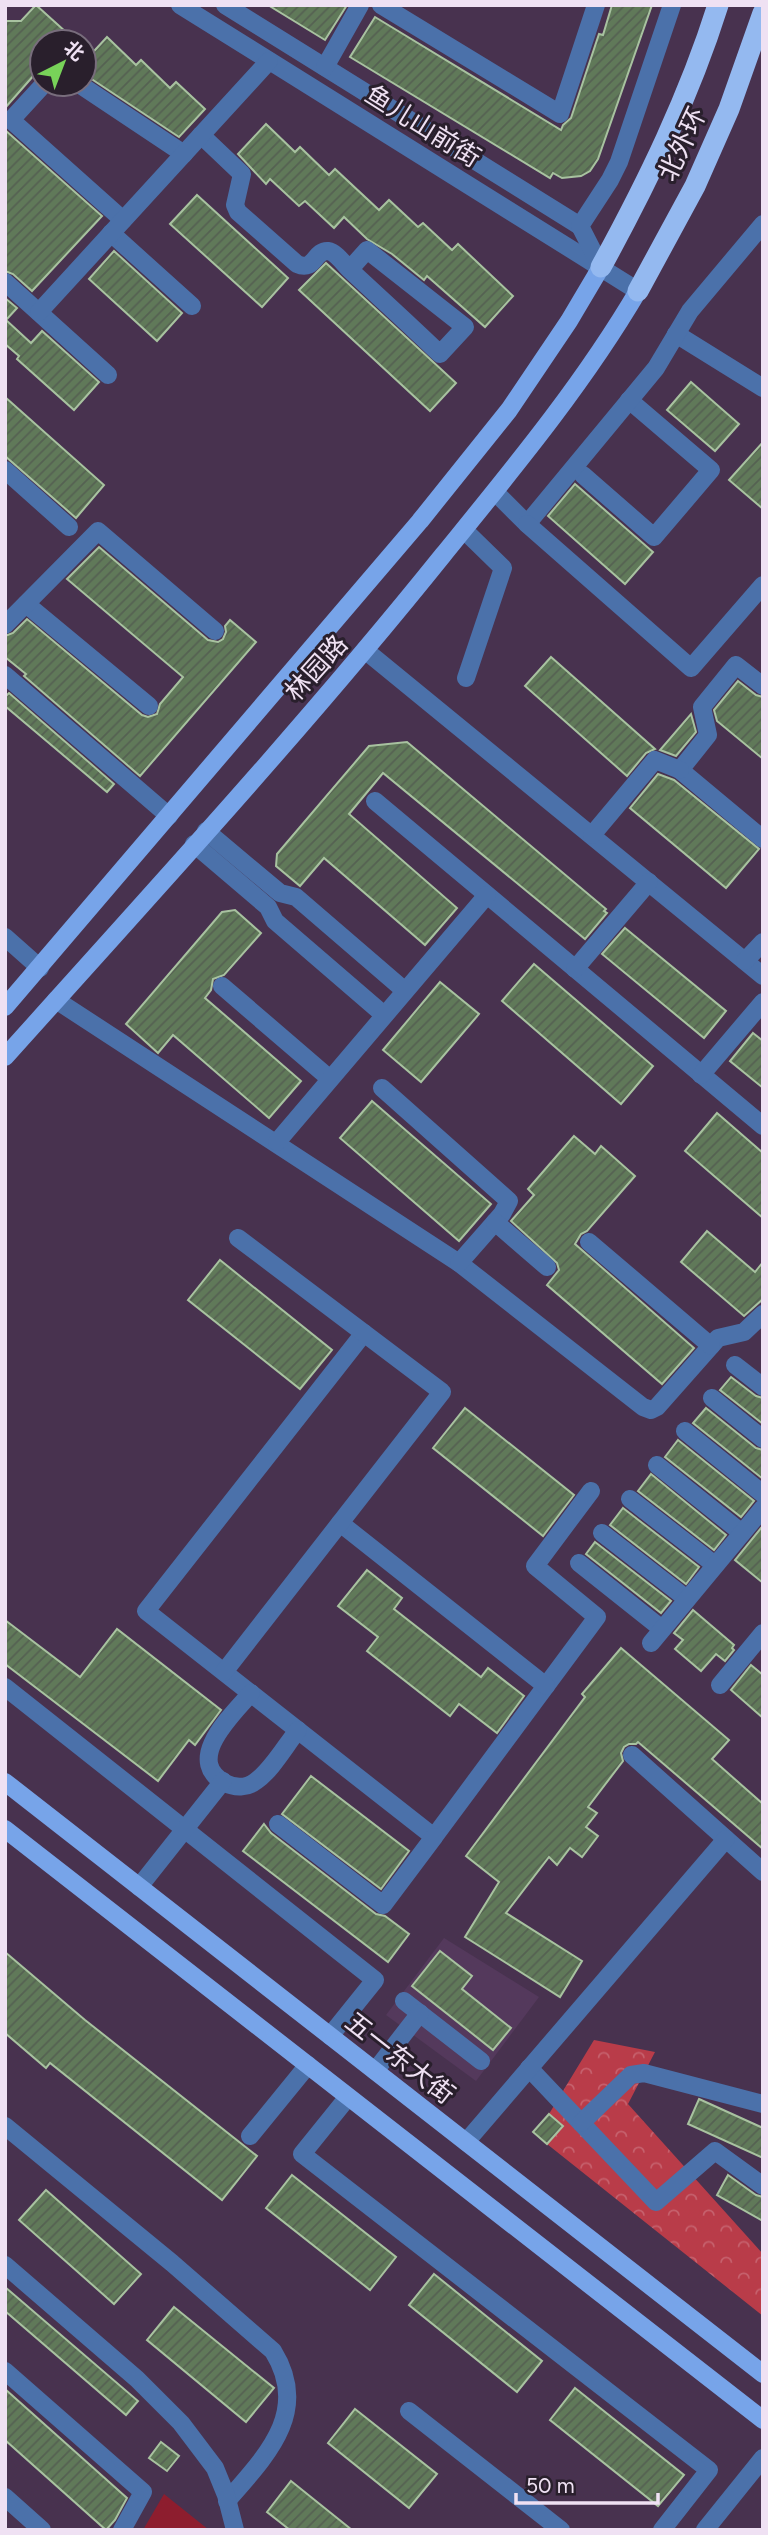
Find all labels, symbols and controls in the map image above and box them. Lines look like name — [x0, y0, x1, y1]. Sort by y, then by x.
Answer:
north arrow — [28, 28, 98, 98]
text: 北 — [59, 36, 89, 66]
street label: 鱼儿山前街 — [359, 78, 487, 174]
street label: 北外环 — [651, 102, 713, 186]
street label: 林园路 — [278, 628, 354, 708]
street label: 五一东大街 — [339, 2005, 461, 2111]
scale bar — [516, 2462, 658, 2506]
text: 50 m — [526, 2473, 575, 2498]

